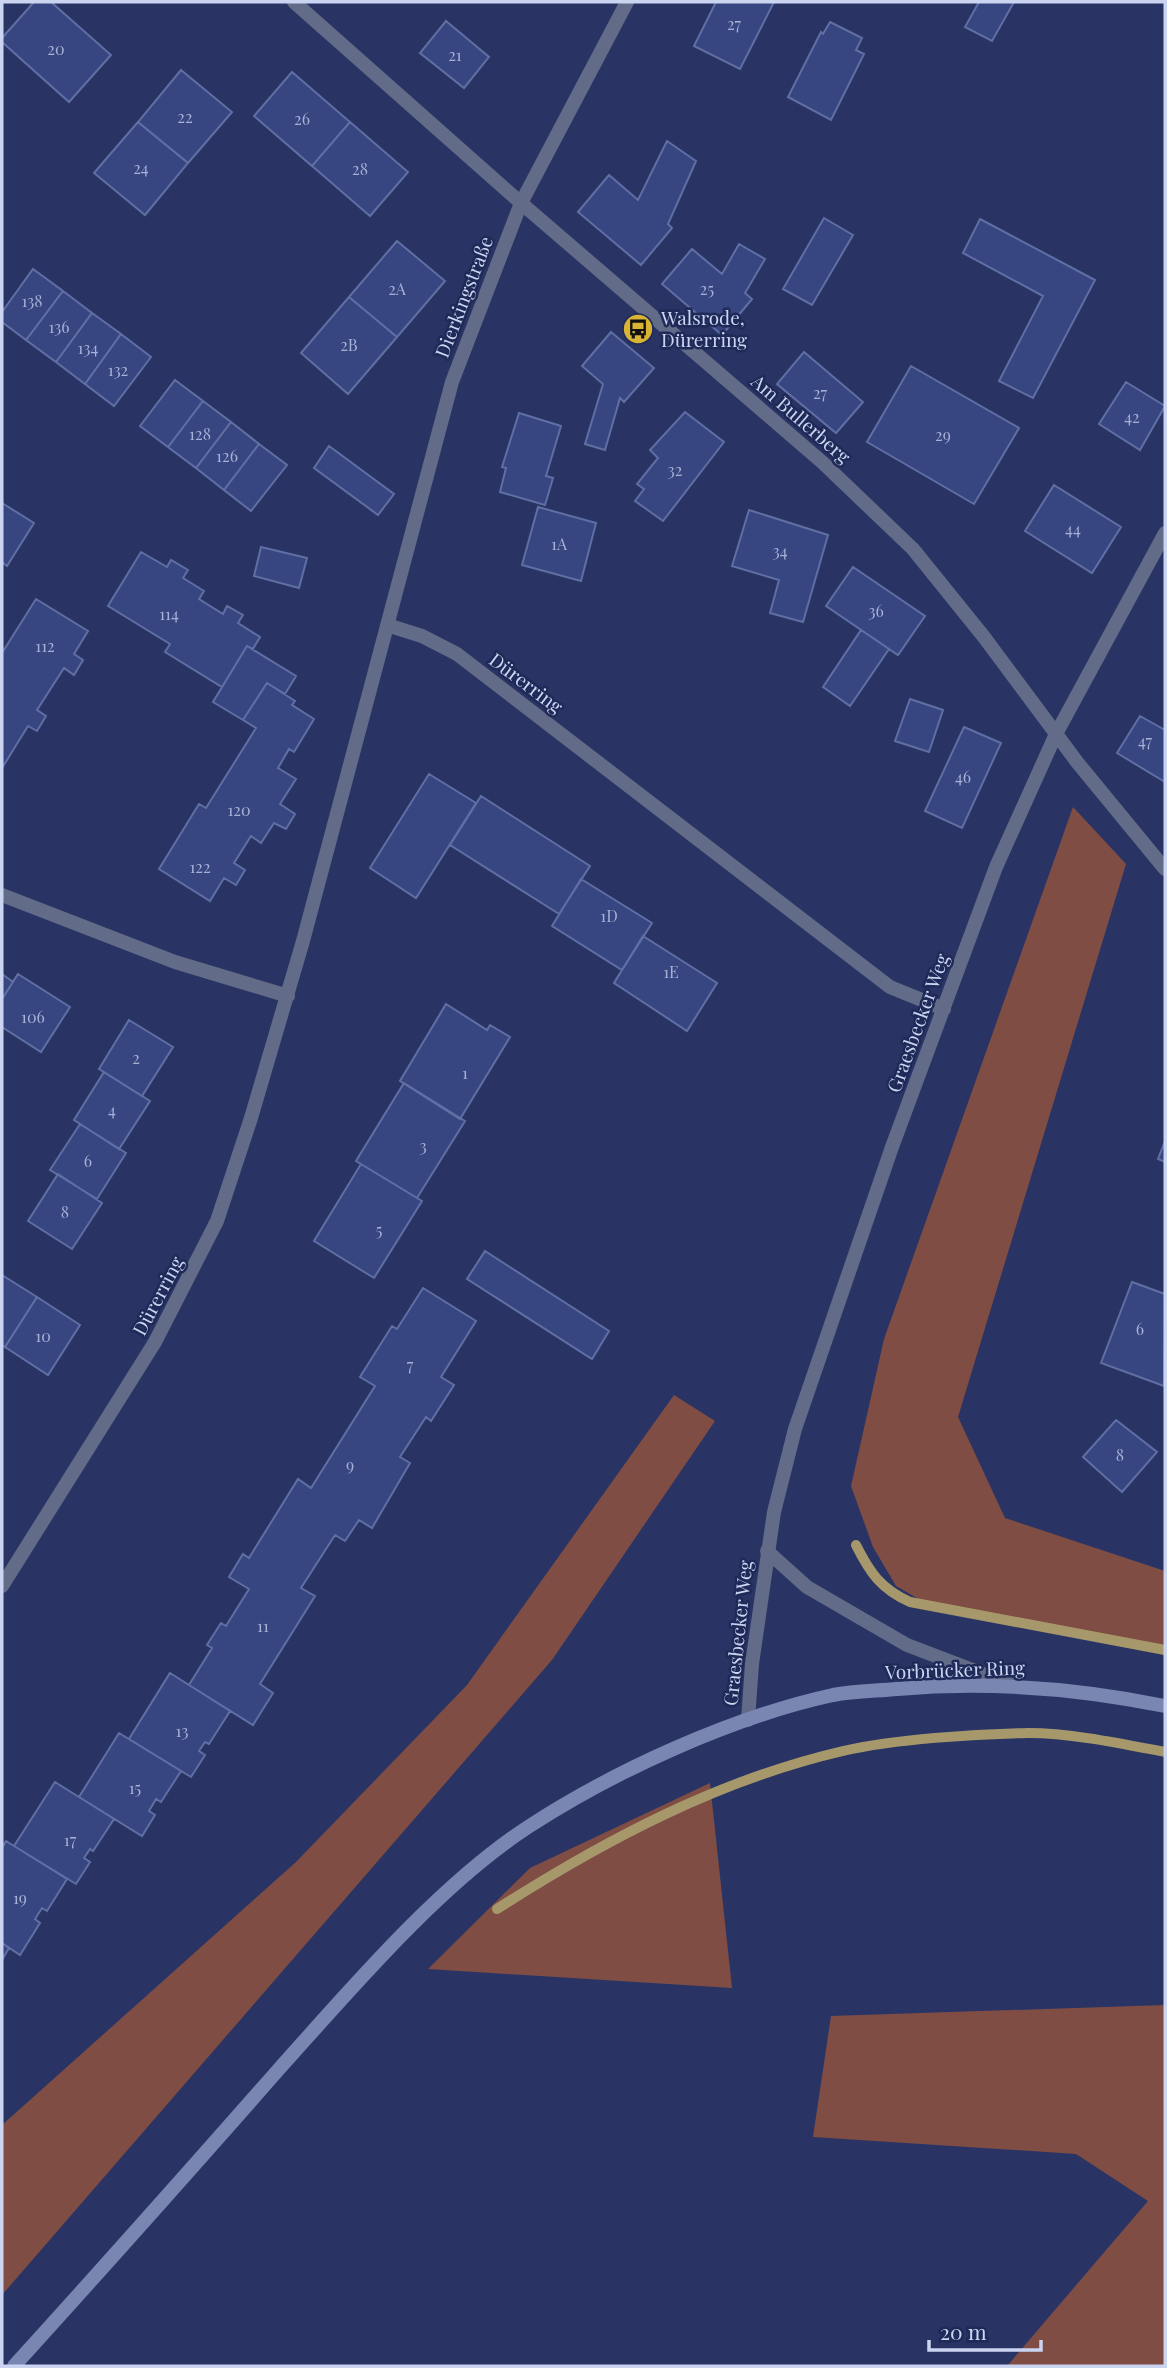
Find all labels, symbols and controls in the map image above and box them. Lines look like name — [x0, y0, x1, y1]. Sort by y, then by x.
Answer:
house number: 27 — [727, 13, 742, 34]
house number: 20 — [47, 38, 65, 59]
house number: 21 — [448, 44, 462, 65]
house number: 22 — [177, 106, 193, 127]
house number: 26 — [294, 108, 310, 129]
house number: 24 — [133, 157, 149, 178]
house number: 28 — [352, 158, 368, 179]
street label: Dierkingstraße — [428, 232, 498, 361]
house number: 2A — [388, 278, 407, 299]
house number: 25 — [700, 278, 714, 299]
house number: 138 — [21, 290, 43, 311]
place label: Walsrode, Dürerring — [660, 304, 747, 352]
bus stop icon: Walsrode, Dürerring — [621, 312, 655, 346]
house number: 136 — [48, 316, 70, 337]
house number: 2B — [340, 334, 358, 355]
house number: 134 — [78, 337, 98, 358]
house number: 132 — [108, 359, 128, 380]
street label: Am Bullerberg — [746, 367, 857, 469]
house number: 27 — [813, 382, 828, 403]
house number: 42 — [1124, 406, 1140, 427]
house number: 128 — [189, 423, 211, 444]
house number: 29 — [935, 424, 951, 445]
house number: 126 — [216, 445, 238, 466]
house number: 32 — [668, 459, 682, 480]
house number: 44 — [1065, 518, 1081, 539]
house number: 1A — [551, 533, 568, 554]
house number: 34 — [772, 540, 788, 561]
house number: 36 — [868, 600, 884, 621]
house number: 114 — [159, 603, 179, 624]
house number: 112 — [35, 635, 55, 656]
street label: Dürerring — [484, 646, 569, 719]
house number: 47 — [1138, 730, 1153, 751]
house number: 46 — [955, 766, 971, 787]
house number: 120 — [227, 799, 251, 820]
house number: 122 — [189, 856, 211, 877]
house number: 1D — [600, 905, 618, 926]
street label: Graesbecker Weg — [880, 950, 954, 1096]
house number: 1E — [663, 961, 679, 982]
house number: 106 — [21, 1006, 45, 1027]
house number: 2 — [132, 1047, 140, 1068]
house number: 1 — [462, 1062, 468, 1083]
house number: 4 — [108, 1099, 116, 1120]
house number: 3 — [419, 1135, 427, 1156]
house number: 6 — [84, 1150, 92, 1171]
house number: 8 — [61, 1201, 69, 1222]
house number: 5 — [376, 1219, 382, 1240]
street label: Dürerring — [125, 1251, 189, 1340]
house number: 6 — [1136, 1318, 1144, 1339]
house number: 10 — [35, 1325, 51, 1346]
house number: 7 — [407, 1354, 414, 1375]
house number: 8 — [1116, 1444, 1124, 1465]
house number: 9 — [346, 1454, 354, 1475]
street label: Graesbecker Weg — [716, 1559, 758, 1707]
house number: 11 — [257, 1615, 269, 1636]
street label: Vorbrücker Ring — [883, 1654, 1025, 1684]
house number: 13 — [176, 1720, 188, 1741]
house number: 15 — [129, 1777, 141, 1798]
house number: 17 — [64, 1829, 77, 1850]
house number: 19 — [13, 1887, 27, 1908]
scale bar — [929, 2308, 1041, 2352]
text: 20 m — [940, 2317, 987, 2345]

